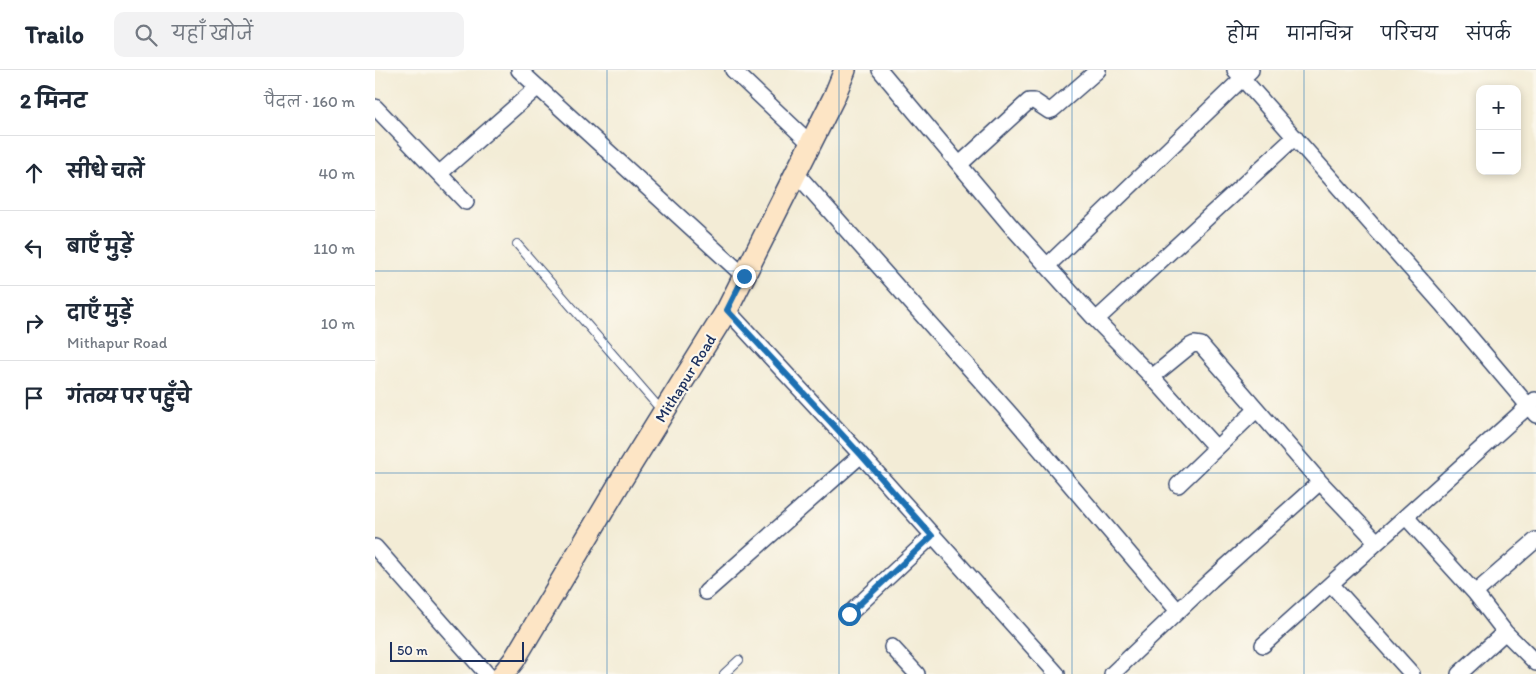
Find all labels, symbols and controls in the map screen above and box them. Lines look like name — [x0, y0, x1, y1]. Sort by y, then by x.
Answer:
search box — [114, 12, 464, 57]
text: Trailo — [25, 20, 84, 49]
icon: search — [132, 21, 160, 49]
text: यहाँ खोजें — [172, 22, 253, 45]
text: होम — [1227, 23, 1259, 45]
text: मानचित्र — [1287, 23, 1353, 45]
text: परिचय — [1381, 23, 1438, 45]
text: संपर्क — [1466, 23, 1511, 45]
map controls — [1476, 85, 1521, 175]
button: + — [1476, 85, 1521, 130]
text: 2 मिनट — [20, 88, 87, 113]
text: पैदल · 160 m — [264, 92, 355, 111]
button: − — [1476, 130, 1521, 175]
icon: ahead — [20, 159, 48, 187]
text: सीधे चलें — [67, 160, 144, 183]
text: 40 m — [318, 164, 355, 183]
icon: left — [20, 234, 48, 262]
text: बाएँ मुड़ें — [67, 235, 133, 258]
text: 110 m — [313, 239, 355, 258]
route end — [733, 265, 756, 288]
text: दाएँ मुड़ें — [67, 301, 133, 324]
icon: right — [20, 309, 48, 337]
text: 10 m — [321, 314, 355, 333]
street label: Mithapur Road — [651, 330, 720, 426]
text: Mithapur Road — [67, 333, 167, 352]
icon: arrive — [20, 384, 48, 412]
text: गंतव्य पर पहुँचे — [67, 385, 191, 408]
route start — [838, 603, 861, 626]
scale bar — [390, 639, 524, 662]
text: 50 m — [397, 642, 428, 659]

